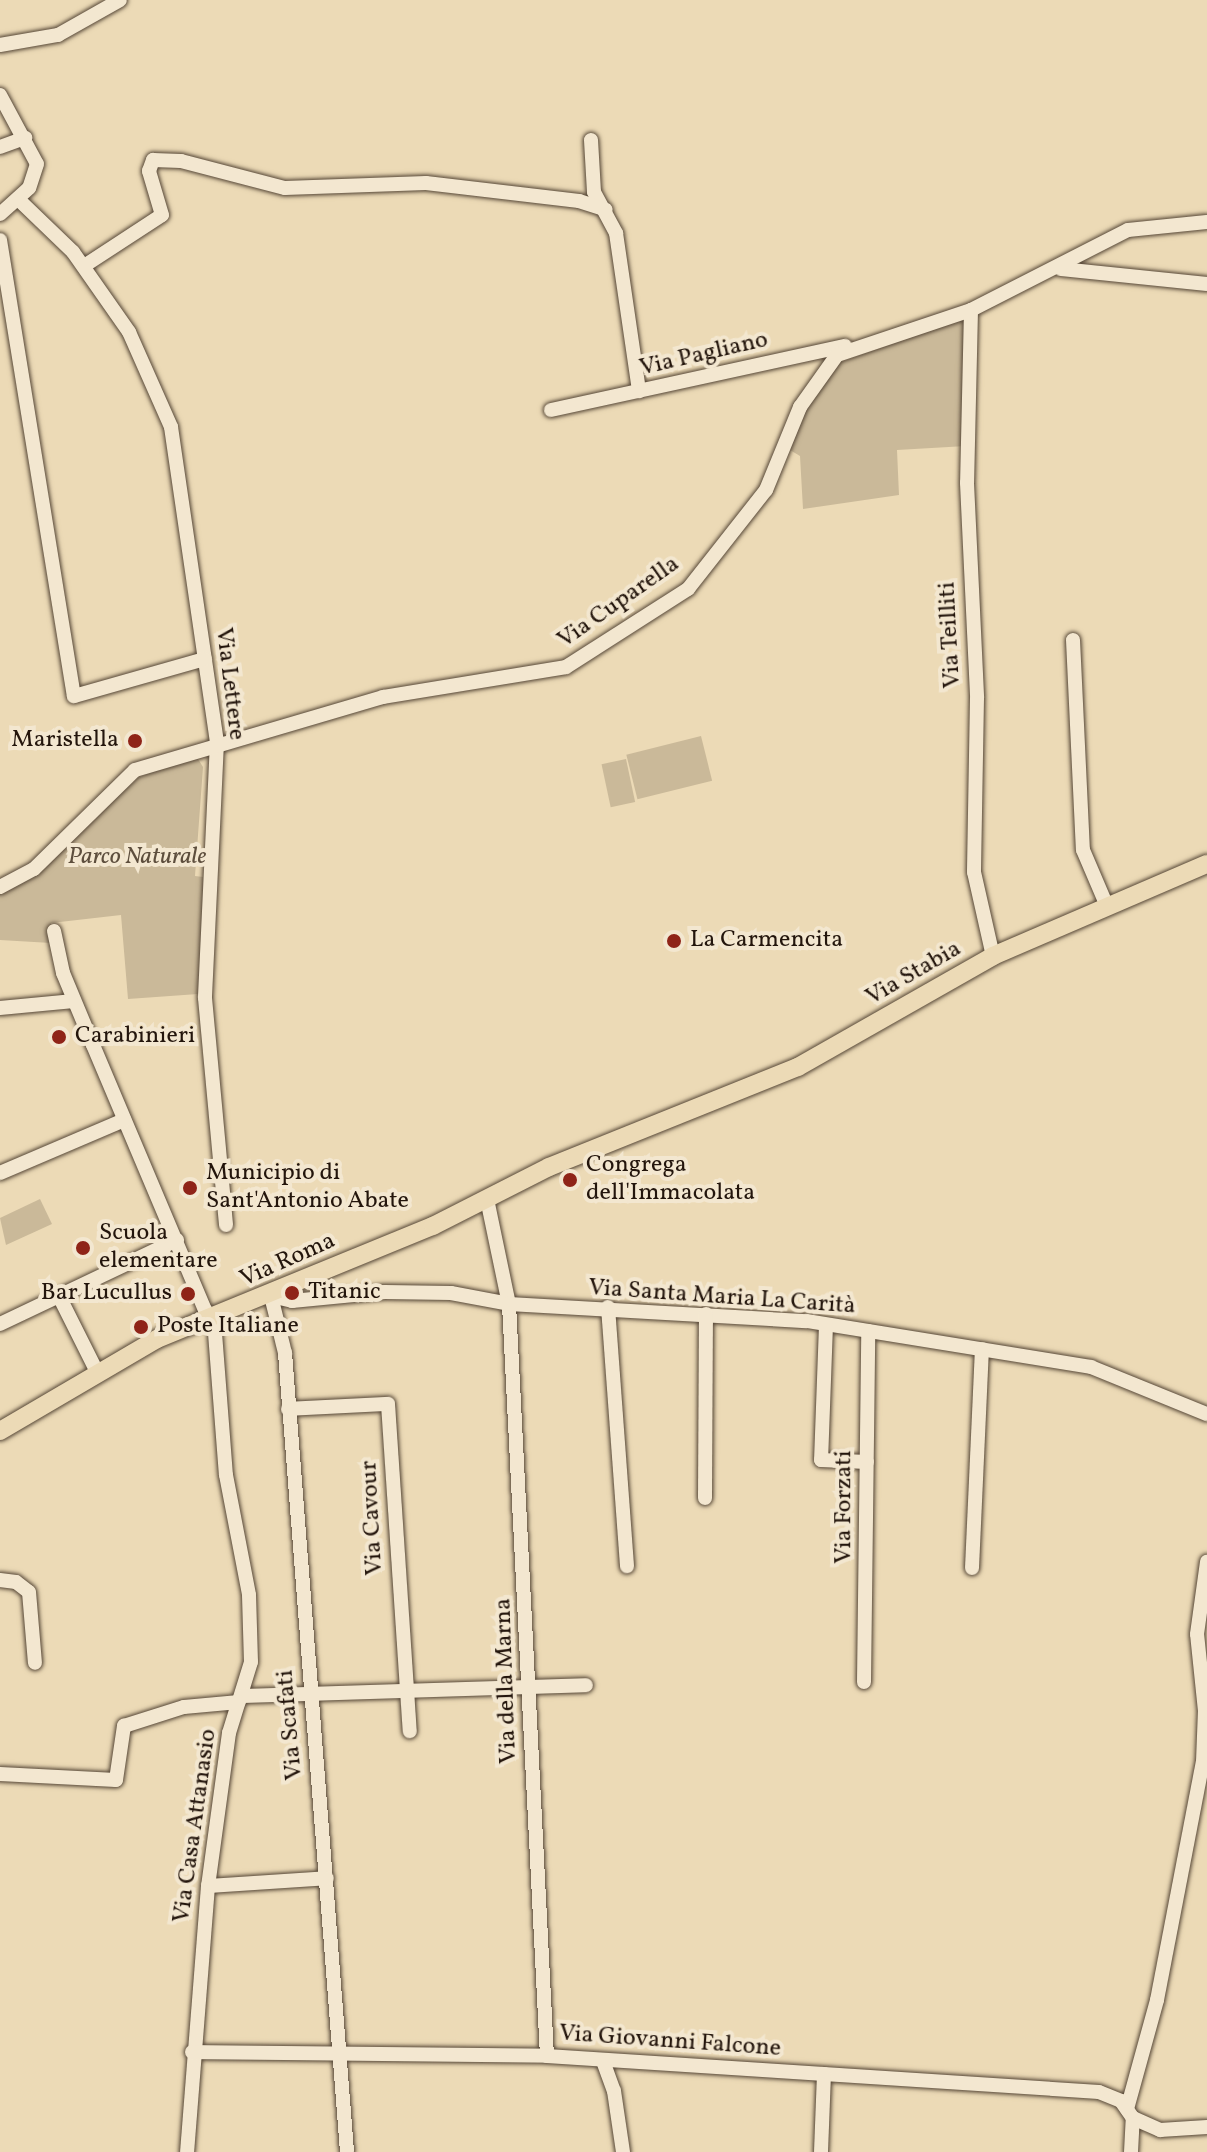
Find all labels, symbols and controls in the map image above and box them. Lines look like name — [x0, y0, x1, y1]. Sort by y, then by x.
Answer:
street label: Via Pagliano — [637, 326, 771, 384]
street label: Via Cuparella — [553, 551, 685, 655]
street label: Via Teilliti — [934, 581, 968, 689]
street label: Via Lettere — [208, 626, 250, 742]
place label: Maristella — [11, 727, 119, 755]
marker: Maristella — [126, 732, 144, 750]
park label: Parco Naturale — [68, 844, 206, 872]
place label: La Carmencita — [690, 927, 843, 955]
marker: La Carmencita — [665, 932, 683, 950]
street label: Via Stabia — [861, 935, 967, 1013]
place label: Carabinieri — [75, 1023, 195, 1051]
marker: Carabinieri — [50, 1028, 68, 1046]
place label: Congrega dell'Immacolata — [586, 1152, 755, 1208]
place label: Municipio di Sant'Antonio Abate — [206, 1160, 409, 1216]
marker: Congrega dell'Immacolata — [561, 1171, 579, 1189]
marker: Municipio di Sant'Antonio Abate — [181, 1179, 199, 1197]
place label: Scuola elementare — [99, 1220, 218, 1276]
street label: Via Roma — [236, 1227, 340, 1295]
marker: Scuola elementare — [74, 1239, 92, 1257]
street label: Via Santa Maria La Carità — [587, 1274, 857, 1322]
place label: Titanic — [308, 1279, 381, 1307]
place label: Bar Lucullus — [41, 1280, 172, 1308]
marker: Titanic — [283, 1284, 301, 1302]
marker: Bar Lucullus — [179, 1285, 197, 1303]
place label: Poste Italiane — [157, 1313, 299, 1341]
marker: Poste Italiane — [132, 1318, 150, 1336]
street label: Via Forzati — [831, 1450, 859, 1564]
street label: Via Cavour — [356, 1460, 390, 1576]
street label: Via della Marna — [490, 1598, 524, 1764]
street label: Via Scafati — [272, 1669, 310, 1781]
street label: Via Casa Attanasio — [168, 1727, 224, 1925]
street label: Via Giovanni Falcone — [558, 2020, 782, 2064]

